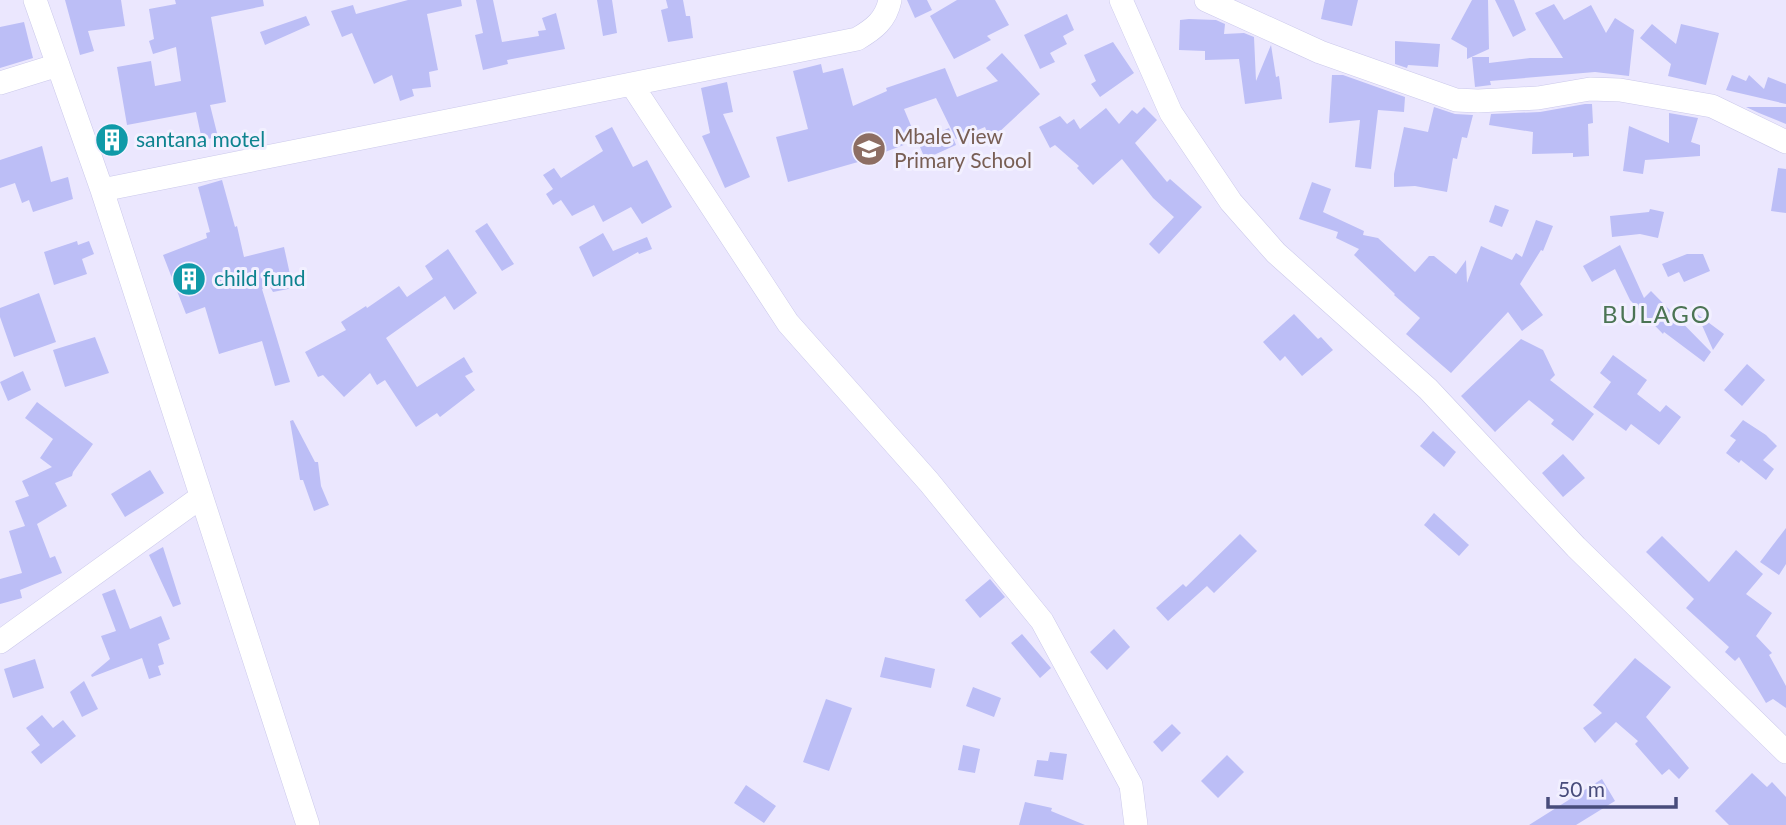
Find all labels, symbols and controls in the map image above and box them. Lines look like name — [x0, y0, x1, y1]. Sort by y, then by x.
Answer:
building icon: santana motel — [93, 121, 131, 159]
place label: Mbale View Primary School — [894, 123, 1032, 172]
place label: santana motel — [136, 126, 265, 151]
school or university icon: Mbale View Primary School — [850, 130, 888, 168]
building icon: child fund — [170, 260, 208, 298]
place label: child fund — [214, 265, 305, 290]
district label: BULAGO — [1602, 299, 1712, 328]
scale bar — [1548, 766, 1676, 810]
text: 50 m — [1558, 776, 1605, 801]

